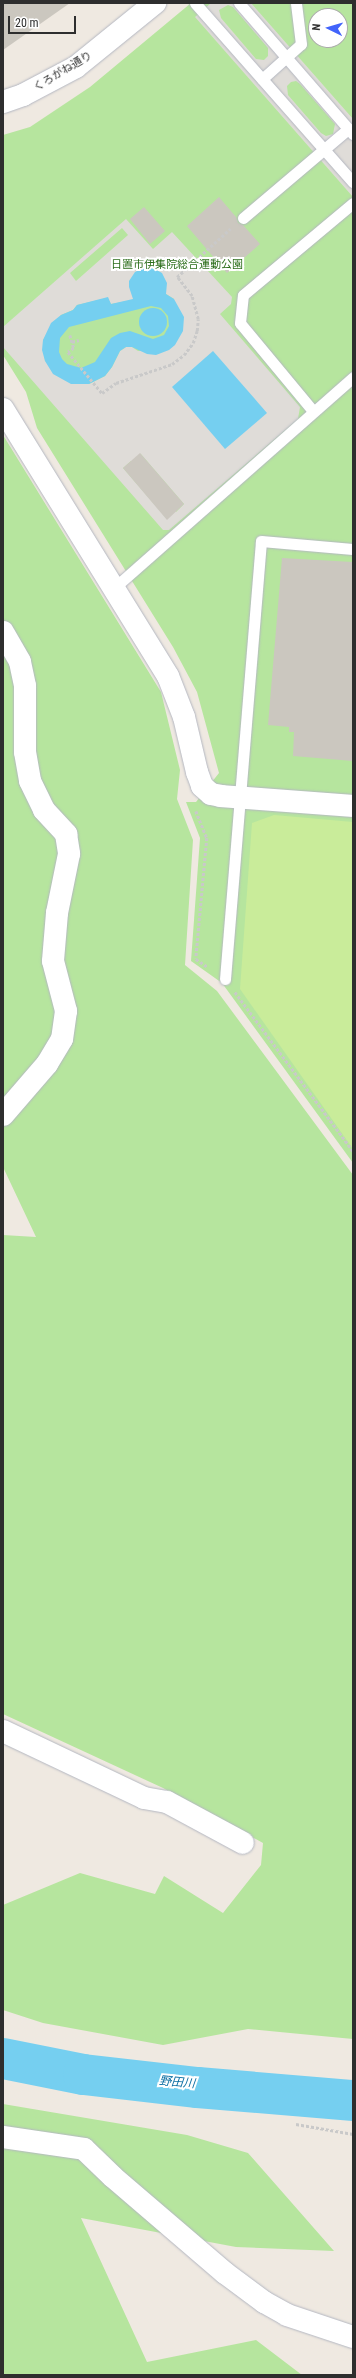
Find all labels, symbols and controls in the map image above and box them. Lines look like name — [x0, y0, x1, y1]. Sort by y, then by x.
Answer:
scale bar — [10, 8, 78, 34]
north arrow — [308, 8, 348, 48]
text: 20 m — [15, 16, 39, 30]
text: N — [310, 23, 323, 31]
street label: くろがね通り — [31, 49, 95, 95]
park label: 日置市伊集院総合運動公園 — [111, 258, 243, 272]
water label: 野田川 — [158, 2074, 196, 2092]

